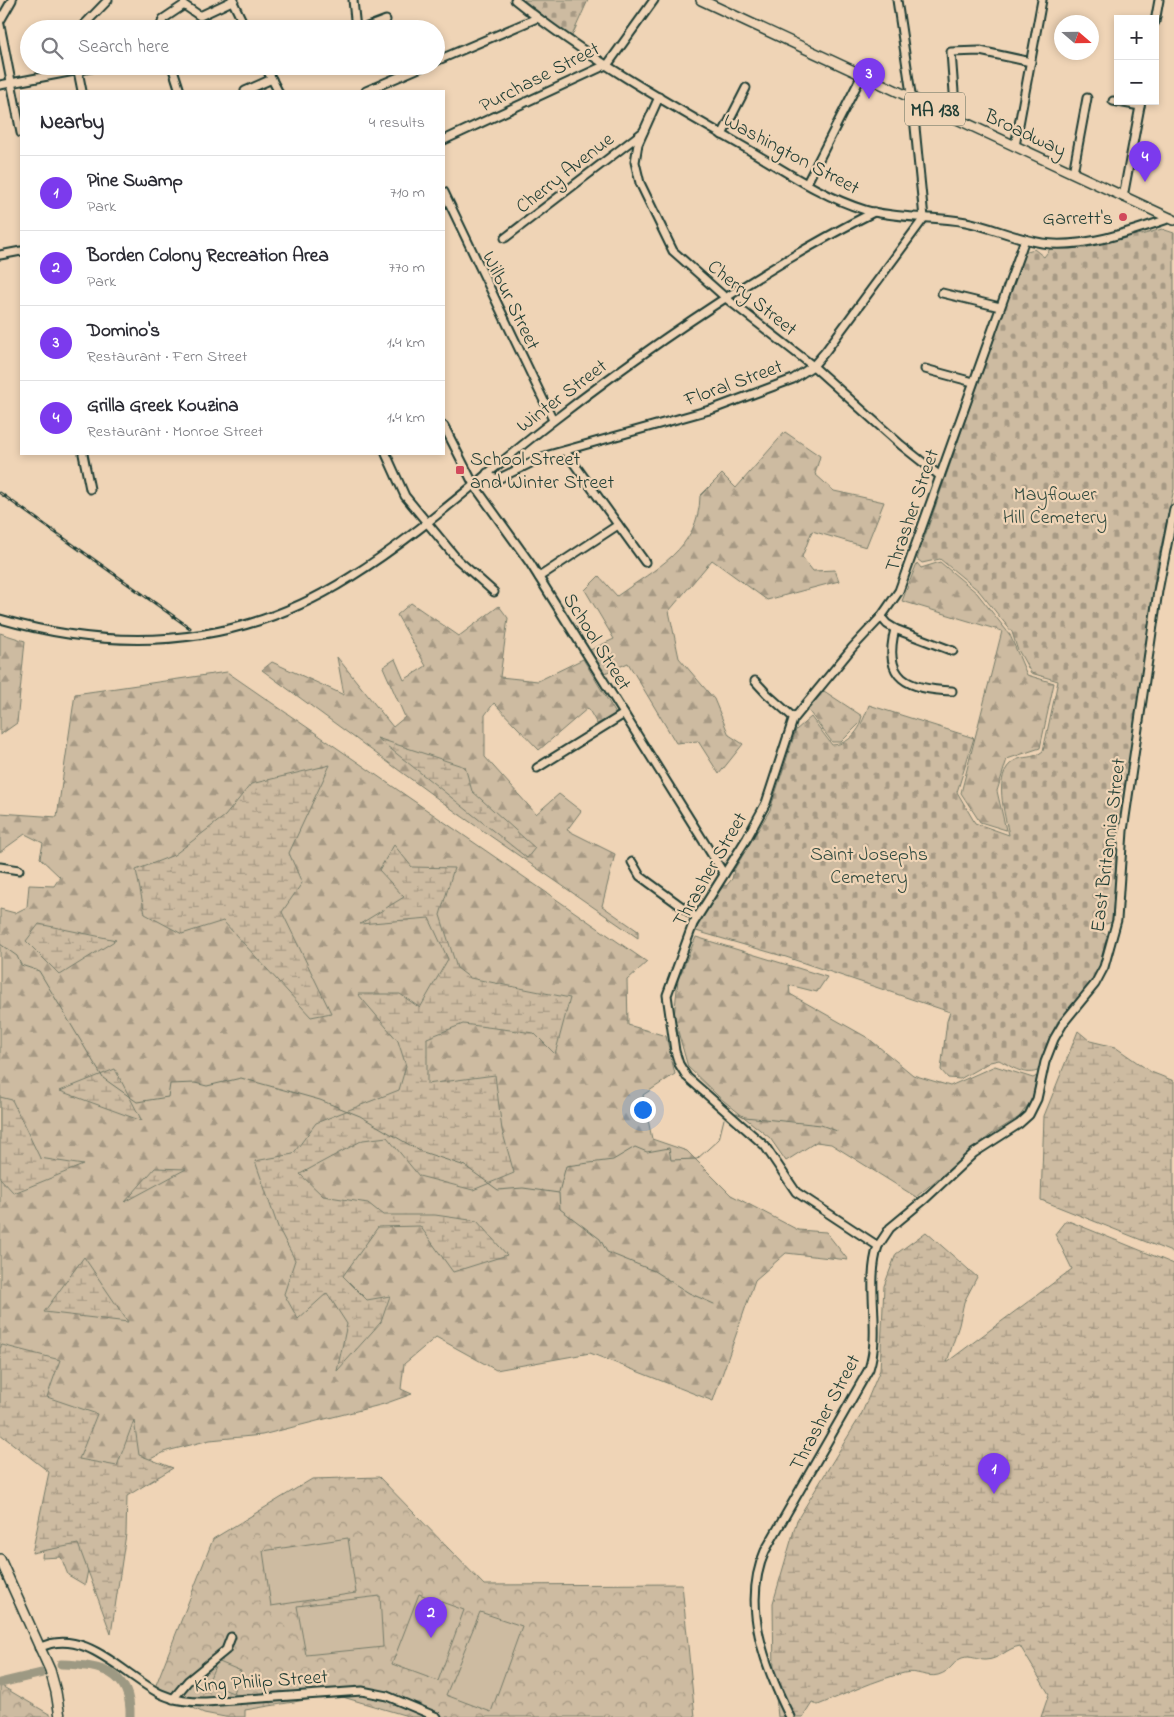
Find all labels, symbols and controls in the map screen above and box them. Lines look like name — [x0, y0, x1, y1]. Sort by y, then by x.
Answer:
north arrow — [1054, 15, 1099, 60]
map controls — [1114, 15, 1159, 105]
button: + — [1114, 15, 1159, 60]
search box — [20, 20, 445, 75]
icon: search — [38, 34, 66, 62]
text: Search here — [78, 34, 169, 61]
street label: Purchase Street — [475, 35, 606, 121]
pin: 3 — [853, 58, 885, 99]
button: − — [1114, 60, 1159, 105]
road number: MA 138 — [905, 92, 965, 126]
street label: Broadway — [978, 102, 1071, 166]
street label: Washington Street — [717, 107, 864, 204]
text: Nearby — [40, 108, 104, 138]
text: 4 results — [369, 111, 425, 135]
street label: Cherry Avenue — [510, 126, 621, 222]
pin: 4 — [1129, 141, 1161, 182]
text: Pine Swamp — [87, 168, 183, 195]
text: 1 — [53, 181, 59, 205]
text: 710 m — [390, 181, 425, 205]
text: Park — [87, 195, 116, 219]
place label: Garrett's — [1043, 205, 1113, 234]
marker: Garrett's — [1117, 211, 1129, 223]
text: Borden Colony Recreation Area — [87, 243, 329, 270]
street label: Wilbur Street — [473, 247, 546, 356]
street label: Cherry Street — [700, 254, 803, 344]
text: 2 — [52, 256, 60, 280]
text: 770 m — [388, 256, 425, 280]
text: Park — [87, 270, 116, 294]
text: Domino's — [87, 318, 160, 345]
text: 3 — [53, 331, 59, 355]
text: 1.4 km — [387, 331, 425, 355]
text: Restaurant · Fern Street — [87, 345, 247, 369]
street label: Winter Street — [511, 353, 614, 441]
street label: Floral Street — [680, 353, 787, 416]
text: Grilla Greek Kouzina — [87, 393, 238, 420]
text: 4 — [53, 406, 59, 430]
text: 1.4 km — [387, 406, 425, 430]
text: Restaurant · Monroe Street — [87, 420, 263, 444]
street label: Thrasher Street — [879, 445, 948, 576]
place label: School Street and Winter Street — [470, 446, 614, 498]
marker: School Street and Winter Street — [454, 464, 466, 476]
park label: Mayflower Hill Cemetery — [1003, 481, 1107, 533]
street label: School Street — [554, 588, 638, 697]
street label: East Britannia Street — [1084, 756, 1135, 934]
street label: Thrasher Street — [667, 807, 756, 933]
park label: Saint Josephs Cemetery — [810, 841, 928, 893]
your location — [630, 1097, 656, 1123]
street label: Thrasher Street — [783, 1350, 869, 1477]
pin: 1 — [978, 1453, 1010, 1494]
pin: 2 — [415, 1597, 447, 1638]
street label: King Philip Street — [193, 1663, 329, 1703]

